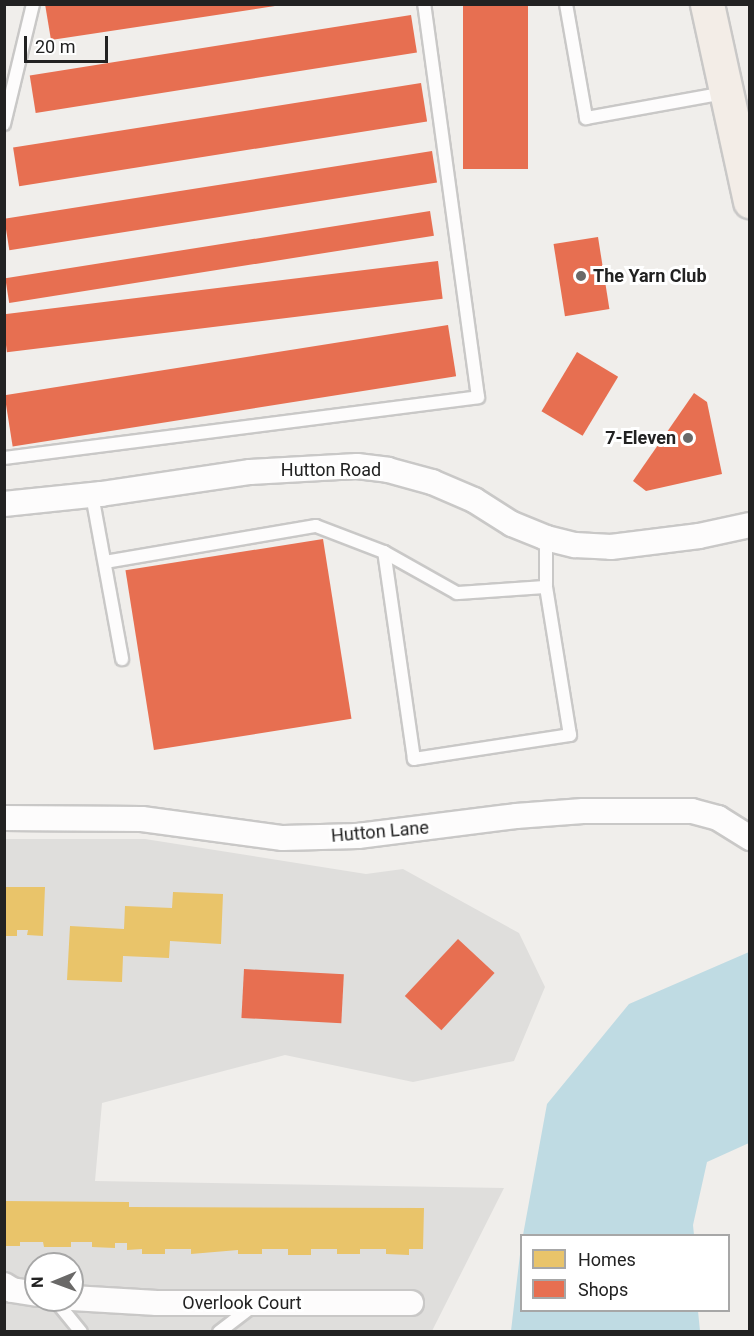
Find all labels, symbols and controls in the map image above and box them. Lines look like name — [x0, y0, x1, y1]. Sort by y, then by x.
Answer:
scale bar — [27, 24, 111, 62]
text: 20 m — [35, 36, 75, 57]
place label: The Yarn Club — [593, 265, 707, 287]
marker: The Yarn Club — [574, 269, 588, 283]
place label: 7-Eleven — [605, 427, 676, 449]
marker: 7-Eleven — [681, 431, 695, 445]
street label: Hutton Road — [281, 459, 381, 481]
street label: Hutton Lane — [330, 817, 430, 847]
legend — [520, 1234, 730, 1312]
text: Homes — [578, 1249, 636, 1270]
north arrow — [24, 1252, 84, 1312]
text: N — [28, 1276, 47, 1288]
text: Shops — [578, 1279, 628, 1300]
street label: Overlook Court — [182, 1292, 302, 1314]

